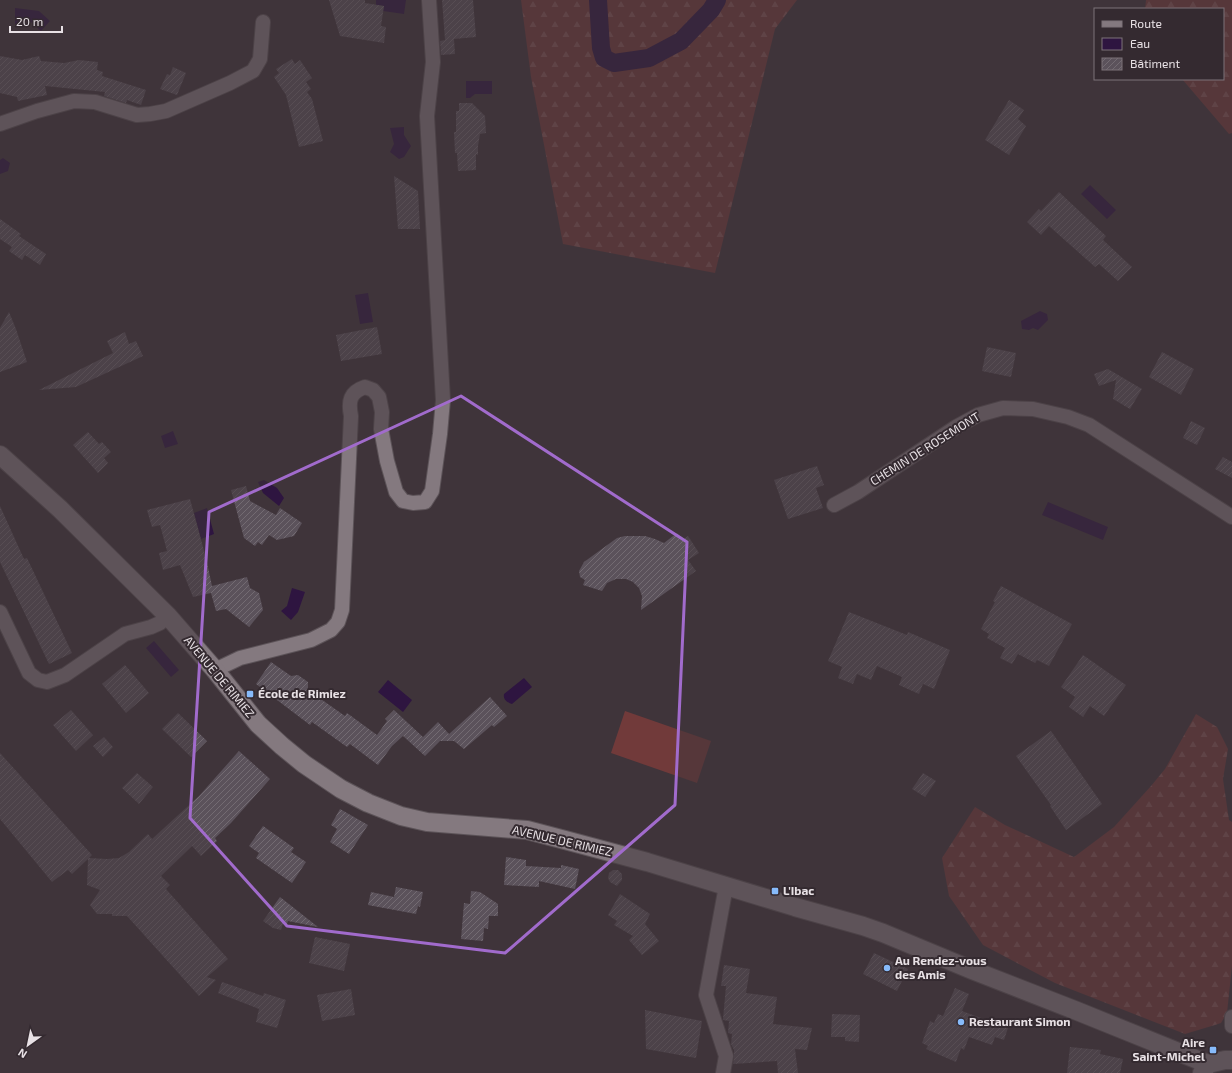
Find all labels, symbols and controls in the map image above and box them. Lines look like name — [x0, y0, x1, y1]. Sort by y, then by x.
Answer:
scale bar — [10, 8, 62, 34]
legend — [1094, 8, 1224, 80]
text: 20 m — [16, 14, 43, 28]
text: Route — [1130, 16, 1162, 30]
text: Eau — [1130, 36, 1150, 50]
text: Bâtiment — [1130, 56, 1181, 70]
street label: CHEMIN DE ROSEMONT — [867, 409, 982, 488]
street label: AVENUE DE RIMIEZ — [182, 633, 258, 720]
place label: École de Rimiez — [258, 686, 346, 700]
marker: École de Rimiez — [245, 689, 255, 699]
street label: AVENUE DE RIMIEZ — [511, 822, 614, 858]
place label: L'Ibac — [783, 883, 814, 897]
marker: L'Ibac — [770, 886, 780, 896]
place label: Au Rendez-vous des Amis — [895, 953, 987, 981]
marker: Au Rendez-vous des Amis — [882, 963, 892, 973]
place label: Restaurant Simon — [969, 1014, 1071, 1028]
marker: Restaurant Simon — [956, 1017, 966, 1027]
north arrow — [8, 1025, 48, 1065]
place label: Aire Saint-Michel — [1132, 1035, 1205, 1063]
marker: Aire Saint-Michel — [1208, 1045, 1218, 1055]
text: N — [15, 1046, 29, 1061]

